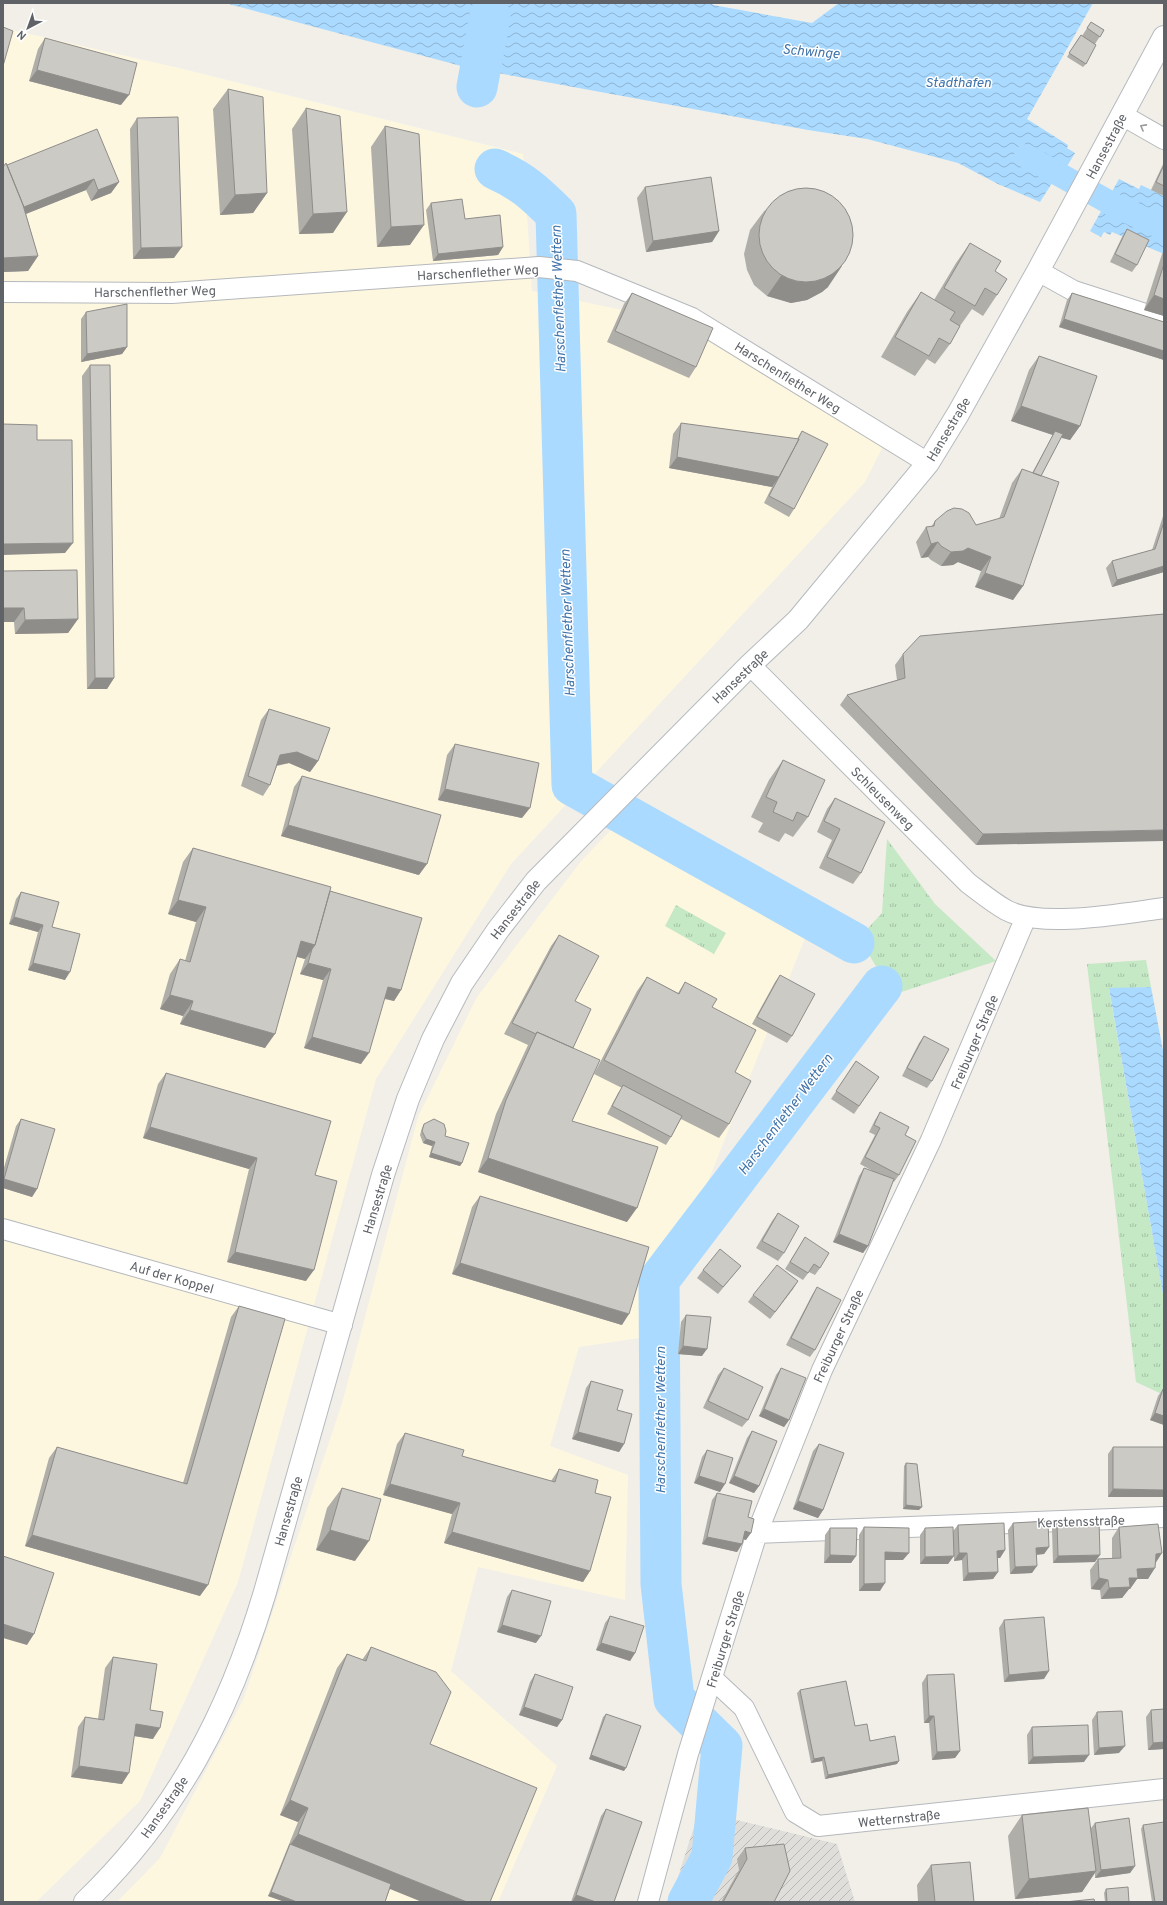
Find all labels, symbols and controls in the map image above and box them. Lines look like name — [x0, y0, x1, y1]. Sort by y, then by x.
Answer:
north arrow — [8, 8, 48, 48]
text: N — [15, 27, 30, 43]
water label: Schwinge — [781, 42, 841, 64]
water label: Stadthafen — [925, 75, 991, 92]
street label: Hansestraße — [1084, 111, 1132, 183]
one-way arrow — [1140, 124, 1147, 132]
water label: Harschenflether Wettern — [548, 225, 571, 373]
street label: Harschenflether Weg — [417, 263, 539, 285]
street label: Harschenflether Weg — [94, 284, 216, 302]
street label: Harschenflether Weg — [731, 340, 843, 418]
street label: Hansestraße — [924, 395, 975, 465]
water label: Harschenflether Wettern — [557, 549, 580, 697]
street label: Hansestraße — [710, 647, 773, 708]
street label: Schleusenweg — [847, 764, 917, 834]
street label: Hansestraße — [488, 877, 545, 944]
street label: Freiburger Straße — [949, 993, 1003, 1092]
water label: Harschenflether Wettern — [735, 1051, 838, 1179]
street label: Hansestraße — [361, 1163, 397, 1236]
street label: Auf der Koppel — [128, 1259, 215, 1299]
street label: Freiburger Straße — [811, 1288, 868, 1386]
water label: Harschenflether Wettern — [653, 1346, 670, 1494]
street label: Hansestraße — [272, 1475, 308, 1548]
street label: Kerstensstraße — [1037, 1513, 1125, 1533]
street label: Freiburger Straße — [704, 1589, 749, 1690]
street label: Hansestraße — [138, 1774, 193, 1842]
street label: Wetternstraße — [857, 1808, 941, 1832]

